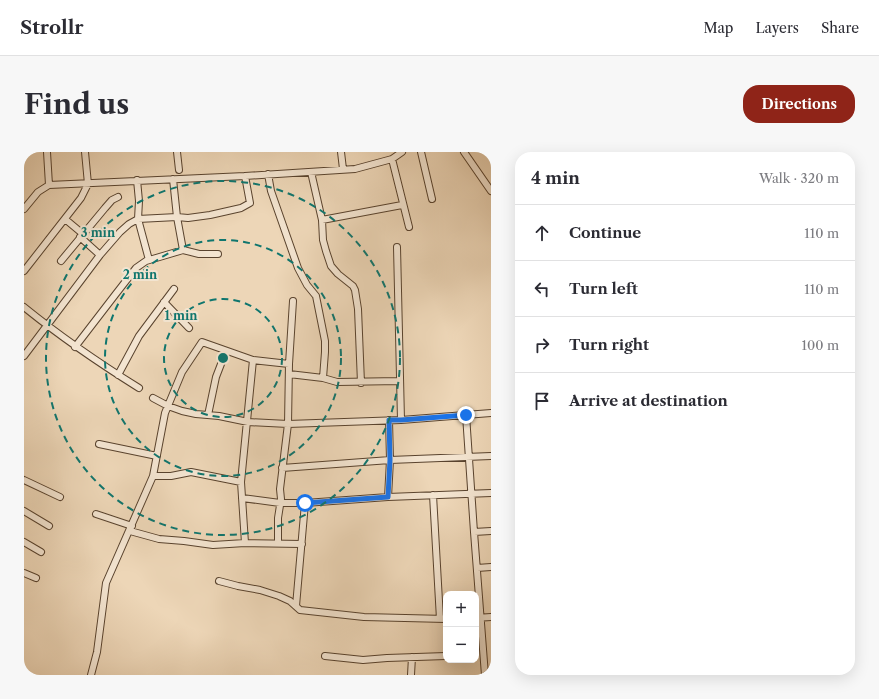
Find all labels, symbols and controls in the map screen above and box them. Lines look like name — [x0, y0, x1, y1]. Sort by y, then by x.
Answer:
text: Strollr — [20, 16, 84, 39]
text: Map — [703, 19, 733, 37]
text: Layers — [755, 19, 799, 37]
text: Share — [821, 19, 859, 37]
button: Directions — [743, 85, 855, 123]
text: Find us — [24, 87, 129, 121]
text: 4 min — [531, 168, 580, 188]
text: Walk · 320 m — [759, 170, 839, 186]
icon: ahead — [531, 222, 553, 244]
text: Continue — [569, 223, 641, 242]
text: 3 min — [81, 225, 116, 240]
text: 110 m — [804, 225, 839, 241]
text: 2 min — [123, 267, 158, 282]
icon: left — [531, 278, 553, 300]
text: Turn left — [569, 279, 638, 298]
text: 110 m — [804, 281, 839, 297]
text: 1 min — [165, 308, 198, 323]
icon: right — [531, 334, 553, 356]
text: Turn right — [569, 335, 649, 354]
text: 100 m — [801, 337, 839, 353]
centre of rings — [216, 351, 230, 365]
icon: arrive — [531, 390, 553, 412]
text: Arrive at destination — [569, 391, 728, 410]
route end — [457, 406, 475, 424]
route start — [296, 494, 314, 512]
map controls — [443, 591, 479, 663]
button: + — [443, 591, 479, 627]
button: − — [443, 627, 479, 663]

